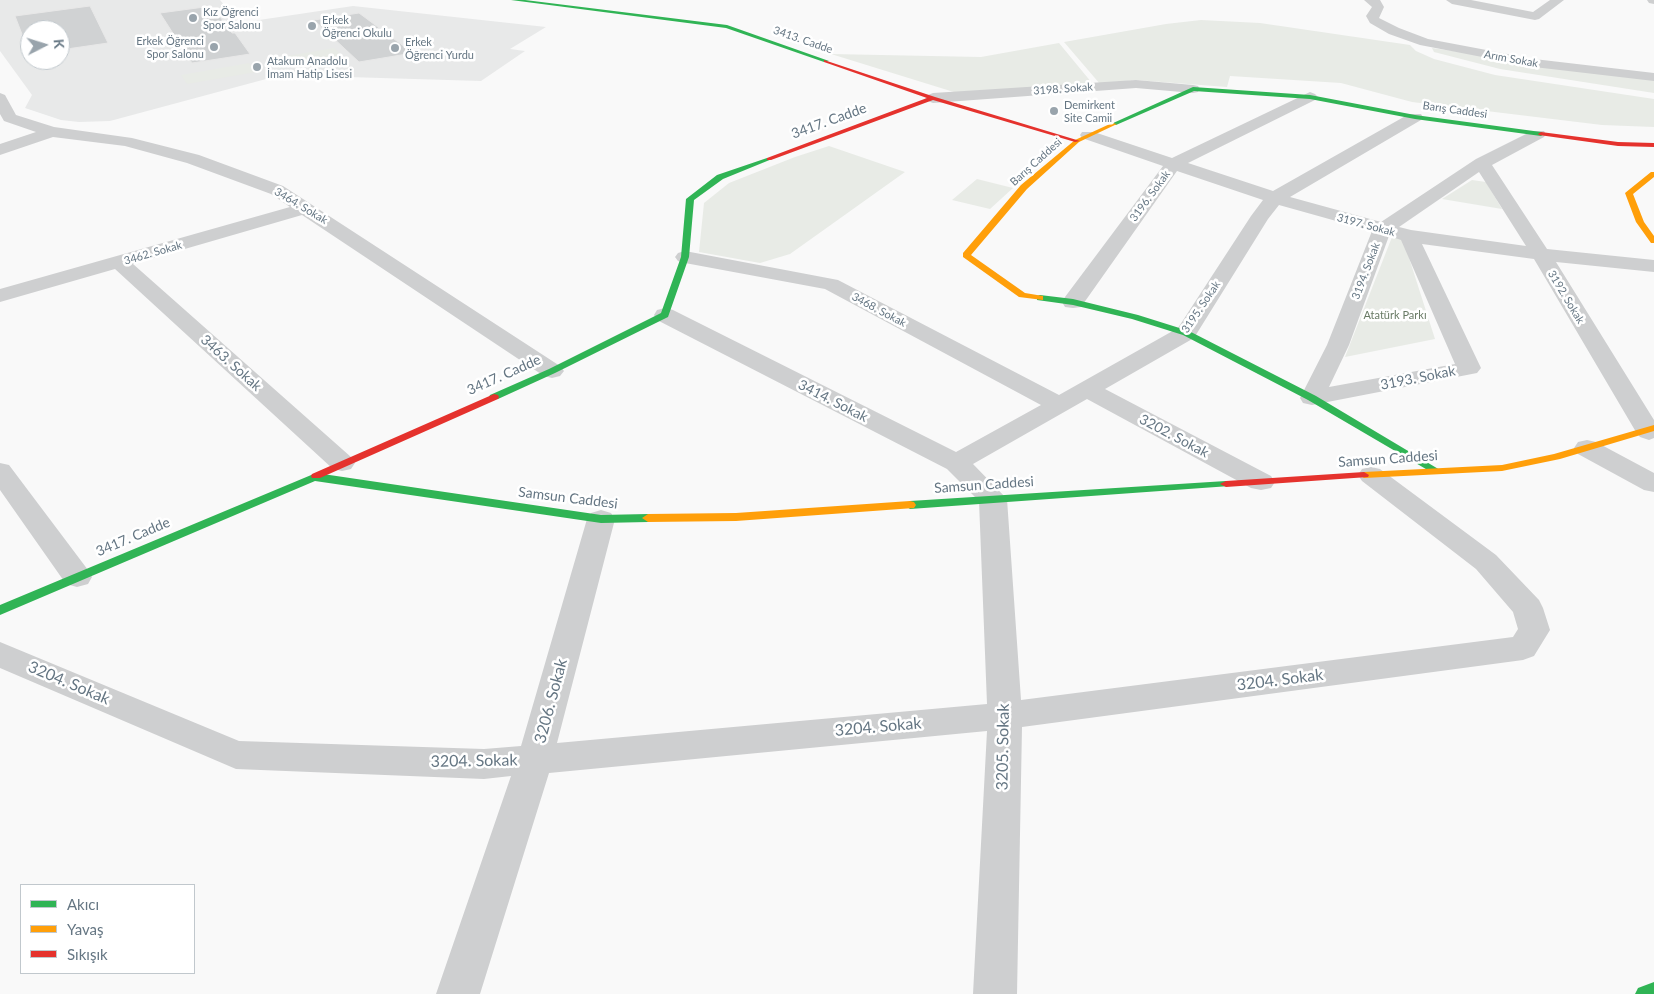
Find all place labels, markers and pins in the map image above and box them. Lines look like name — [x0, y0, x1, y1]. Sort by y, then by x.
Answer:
place label: Kız Öğrenci Spor Salonu — [203, 5, 261, 31]
marker: Kız Öğrenci Spor Salonu — [187, 12, 199, 24]
place label: Erkek Öğrenci Okulu — [322, 13, 392, 39]
marker: Erkek Öğrenci Okulu — [306, 20, 318, 32]
place label: Erkek Öğrenci Spor Salonu — [136, 34, 204, 60]
place label: Erkek Öğrenci Yurdu — [405, 35, 474, 61]
marker: Erkek Öğrenci Spor Salonu — [208, 41, 220, 53]
marker: Erkek Öğrenci Yurdu — [389, 42, 401, 54]
place label: Atakum Anadolu İmam Hatip Lisesi — [267, 54, 352, 80]
marker: Atakum Anadolu İmam Hatip Lisesi — [251, 61, 263, 73]
place label: Demirkent Site Camii — [1064, 98, 1115, 124]
marker: Demirkent Site Camii — [1048, 105, 1060, 117]

